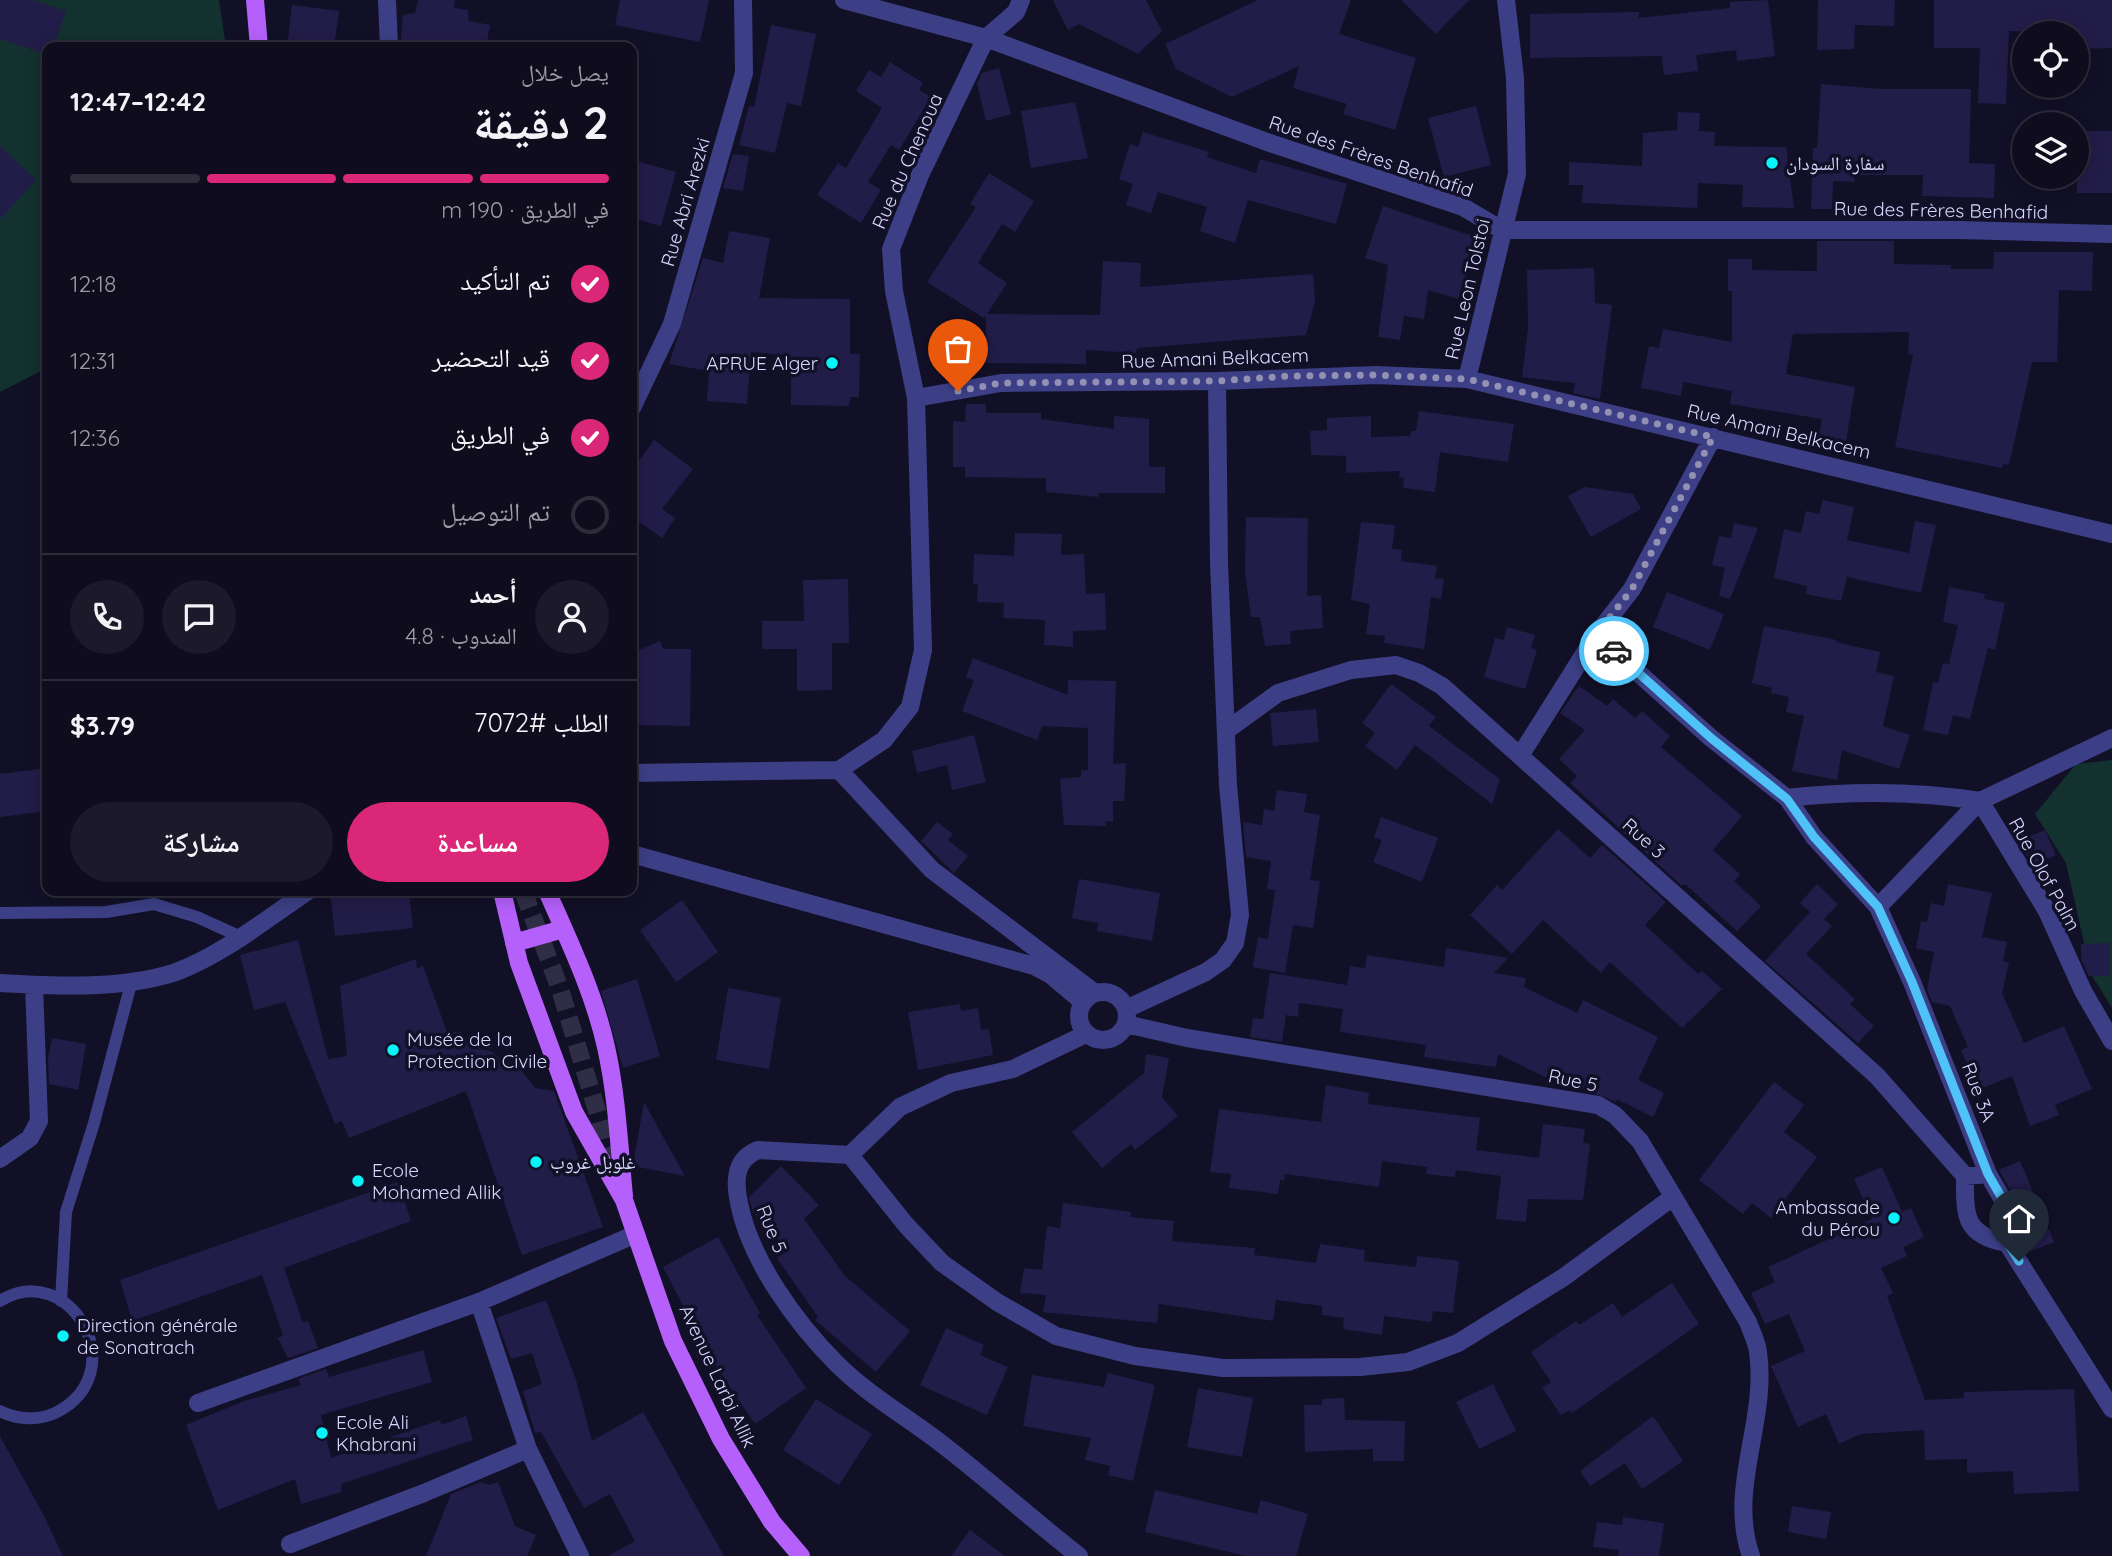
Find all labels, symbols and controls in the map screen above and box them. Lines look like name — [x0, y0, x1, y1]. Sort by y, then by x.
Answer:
map controls — [2012, 21, 2089, 189]
button: locate — [2012, 21, 2089, 98]
text: يصل خلال — [521, 58, 609, 87]
text: 12:42–12:47 — [70, 85, 206, 118]
street label: Rue du Chenoua — [866, 90, 948, 232]
text: 2 دقيقة — [473, 93, 609, 151]
street label: Rue des Frères Benhafid — [1266, 110, 1476, 202]
button: layers — [2012, 112, 2089, 189]
street label: Rue Abri Arezki — [655, 135, 715, 269]
place label: سفارة السودان — [1786, 151, 1885, 175]
marker: سفارة السودان — [1764, 155, 1780, 171]
text: في الطريق · 190 m — [441, 195, 609, 224]
street label: Rue des Frères Benhafid — [1834, 196, 2048, 224]
street label: Rue Leon Tolstoi — [1439, 216, 1495, 362]
text: تم التأكيد — [460, 264, 550, 297]
icon: check — [571, 265, 609, 303]
text: 12:18 — [70, 269, 116, 298]
pin — [928, 319, 988, 391]
icon: bag — [939, 330, 977, 368]
text: قيد التحضير — [432, 341, 550, 374]
icon: check — [571, 342, 609, 380]
street label: Rue Amani Belkacem — [1121, 343, 1309, 373]
text: 12:31 — [70, 346, 116, 375]
place label: APRUE Alger — [706, 351, 819, 375]
marker: APRUE Alger — [824, 355, 840, 371]
street label: Rue Amani Belkacem — [1685, 398, 1873, 464]
text: في الطريق — [450, 418, 550, 451]
icon: check — [571, 419, 609, 457]
text: 12:36 — [70, 423, 120, 452]
text: تم التوصيل — [442, 495, 550, 528]
text: أحمد — [469, 577, 517, 610]
button: phone — [70, 580, 144, 654]
button: chat — [162, 580, 236, 654]
button: person — [535, 580, 609, 654]
courier — [1579, 616, 1649, 686]
text: المندوب · 4.8 — [405, 621, 517, 650]
icon: car — [1595, 632, 1633, 670]
text: الطلب #7072 — [474, 706, 609, 739]
text: $3.79 — [70, 709, 135, 742]
button: مشاركة — [70, 802, 333, 882]
button: مساعدة — [347, 802, 609, 882]
street label: Rue 3 — [1618, 813, 1670, 863]
street label: Rue Olof Palm — [2004, 813, 2086, 935]
place label: Musée de la Protection Civile — [407, 1027, 547, 1073]
marker: Musée de la Protection Civile — [385, 1042, 401, 1058]
street label: Rue 3A — [1957, 1059, 2001, 1125]
street label: Rue 5 — [1546, 1063, 1600, 1097]
place label: غلوبل غروب — [550, 1150, 636, 1174]
marker: غلوبل غروب — [528, 1154, 544, 1170]
place label: Ecole Mohamed Allik — [372, 1158, 502, 1204]
marker: Ecole Mohamed Allik — [350, 1173, 366, 1189]
pin — [1989, 1189, 2049, 1261]
place label: Ambassade du Pérou — [1776, 1195, 1880, 1241]
icon: home — [2000, 1200, 2038, 1238]
street label: Rue 5 — [752, 1201, 792, 1257]
marker: Ambassade du Pérou — [1886, 1210, 1902, 1226]
street label: Avenue Larbi Allik — [674, 1301, 762, 1451]
place label: Direction générale de Sonatrach — [77, 1313, 238, 1359]
marker: Direction générale de Sonatrach — [55, 1328, 71, 1344]
place label: Ecole Ali Khabrani — [336, 1410, 416, 1456]
marker: Ecole Ali Khabrani — [314, 1425, 330, 1441]

